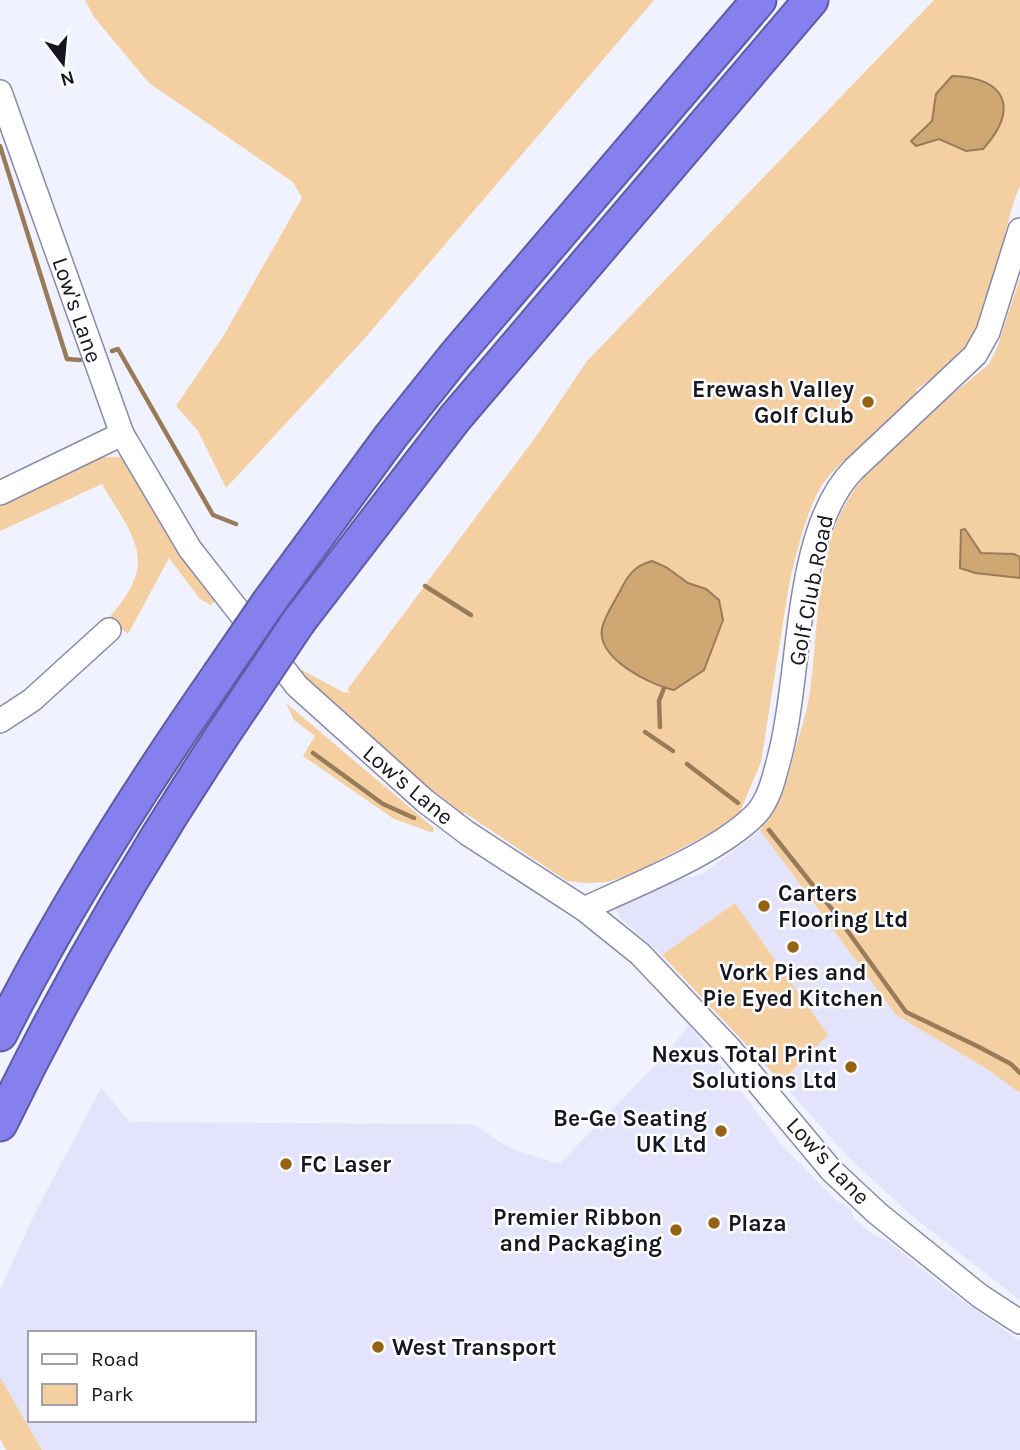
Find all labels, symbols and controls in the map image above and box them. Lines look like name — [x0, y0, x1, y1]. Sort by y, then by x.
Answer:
north arrow — [28, 28, 98, 98]
text: N — [58, 66, 77, 91]
street label: Low's Lane — [46, 254, 108, 366]
place label: Erewash Valley Golf Club — [692, 376, 854, 429]
marker: Erewash Valley Golf Club — [860, 394, 876, 410]
street label: Golf Club Road — [783, 512, 839, 668]
street label: Low's Lane — [357, 739, 459, 831]
place label: Carters Flooring Ltd — [778, 880, 908, 933]
marker: Carters Flooring Ltd — [756, 898, 772, 914]
marker: Vork Pies and Pie Eyed Kitchen — [785, 939, 801, 955]
place label: Vork Pies and Pie Eyed Kitchen — [703, 959, 883, 1012]
place label: Nexus Total Print Solutions Ltd — [651, 1041, 837, 1094]
marker: Nexus Total Print Solutions Ltd — [843, 1059, 859, 1075]
place label: Be-Ge Seating UK Ltd — [553, 1105, 707, 1158]
street label: Low's Lane — [781, 1112, 875, 1210]
marker: Be-Ge Seating UK Ltd — [713, 1123, 729, 1139]
place label: FC Laser — [300, 1151, 391, 1178]
marker: FC Laser — [278, 1156, 294, 1172]
place label: Premier Ribbon and Packaging — [493, 1204, 662, 1257]
place label: Plaza — [728, 1210, 787, 1237]
marker: Plaza — [706, 1215, 722, 1231]
marker: Premier Ribbon and Packaging — [668, 1222, 684, 1238]
legend — [28, 1331, 256, 1422]
place label: West Transport — [392, 1334, 556, 1361]
marker: West Transport — [370, 1339, 386, 1355]
text: Road — [91, 1347, 139, 1371]
text: Park — [91, 1382, 134, 1406]

